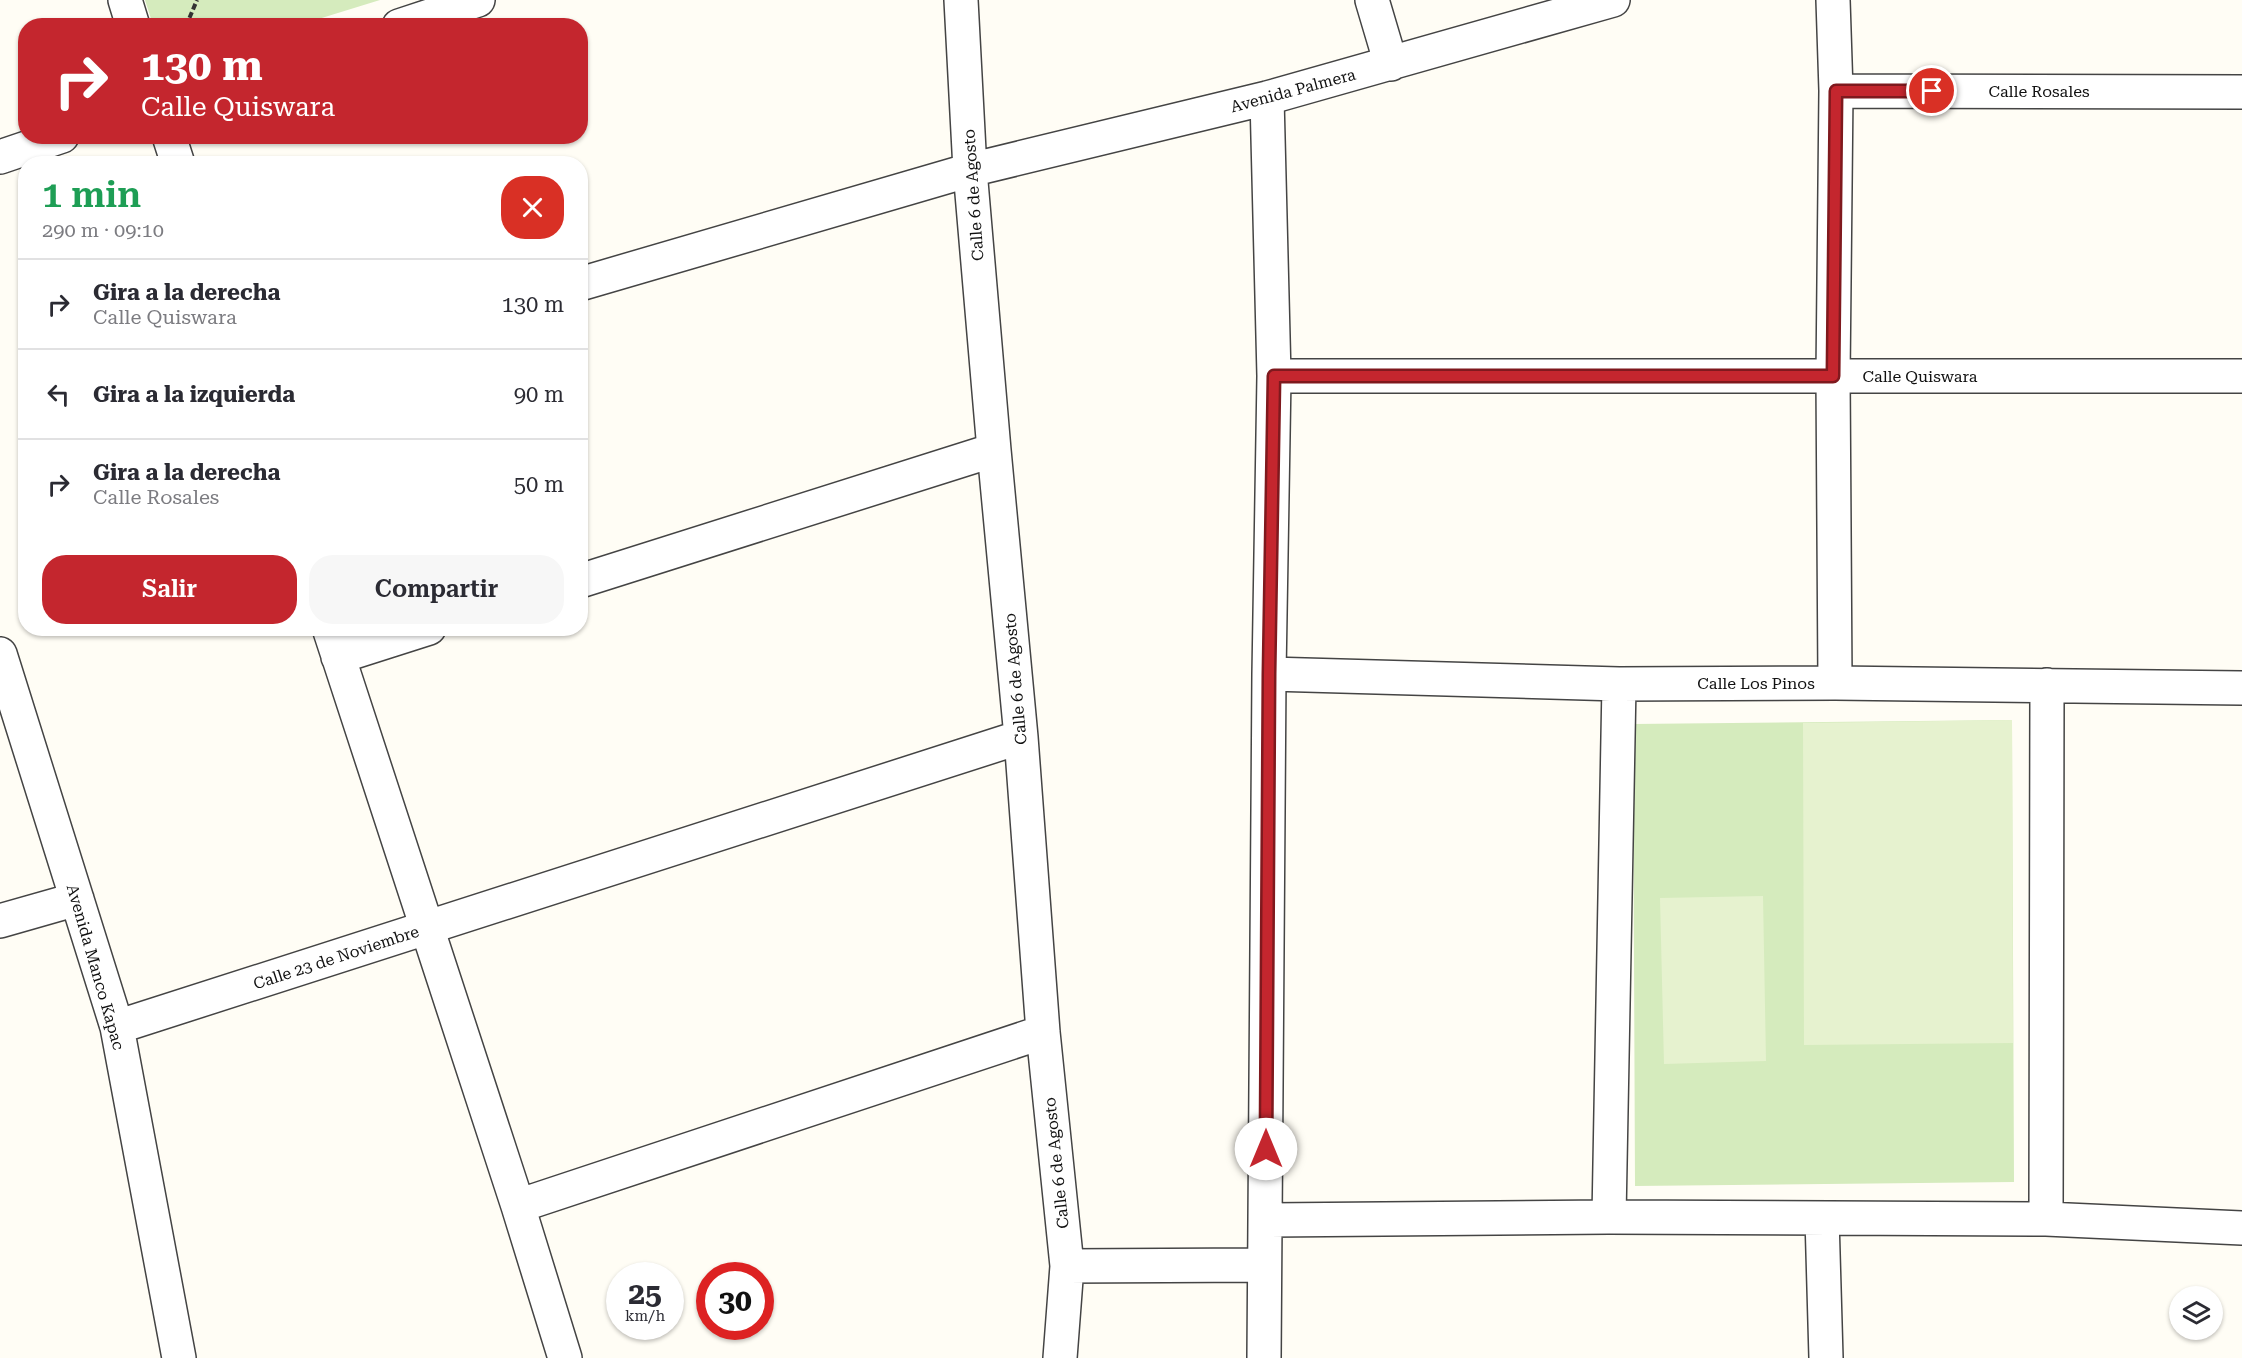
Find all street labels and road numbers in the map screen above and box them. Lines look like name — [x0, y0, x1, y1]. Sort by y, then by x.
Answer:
street label: Avenida Palmera — [1228, 65, 1358, 116]
street label: Calle Rosales — [1988, 82, 2090, 101]
street label: Calle 6 de Agosto — [959, 128, 988, 261]
street label: Calle Quiswara — [1862, 367, 1978, 386]
street label: Calle 6 de Agosto — [1000, 612, 1031, 746]
street label: Calle Los Pinos — [1697, 674, 1815, 693]
street label: Avenida Manco Kapac — [63, 882, 128, 1052]
street label: Calle 23 de Noviembre — [251, 922, 422, 993]
street label: Calle 6 de Agosto — [1040, 1096, 1073, 1230]

